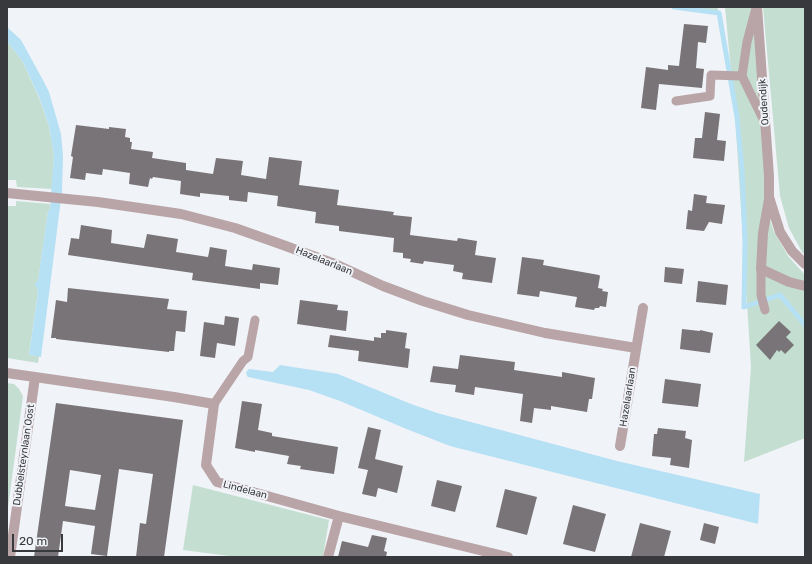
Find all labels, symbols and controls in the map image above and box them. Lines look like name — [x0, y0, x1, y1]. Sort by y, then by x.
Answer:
street label: Oudendijk — [756, 78, 772, 126]
street label: Hazelaarlaan — [294, 244, 354, 278]
street label: Hazelaarlaan — [617, 366, 639, 428]
street label: Dubbelsteynlaan Oost — [11, 404, 37, 506]
street label: Lindelaan — [222, 478, 268, 502]
scale bar — [14, 526, 65, 552]
text: 20 m — [19, 534, 47, 548]

